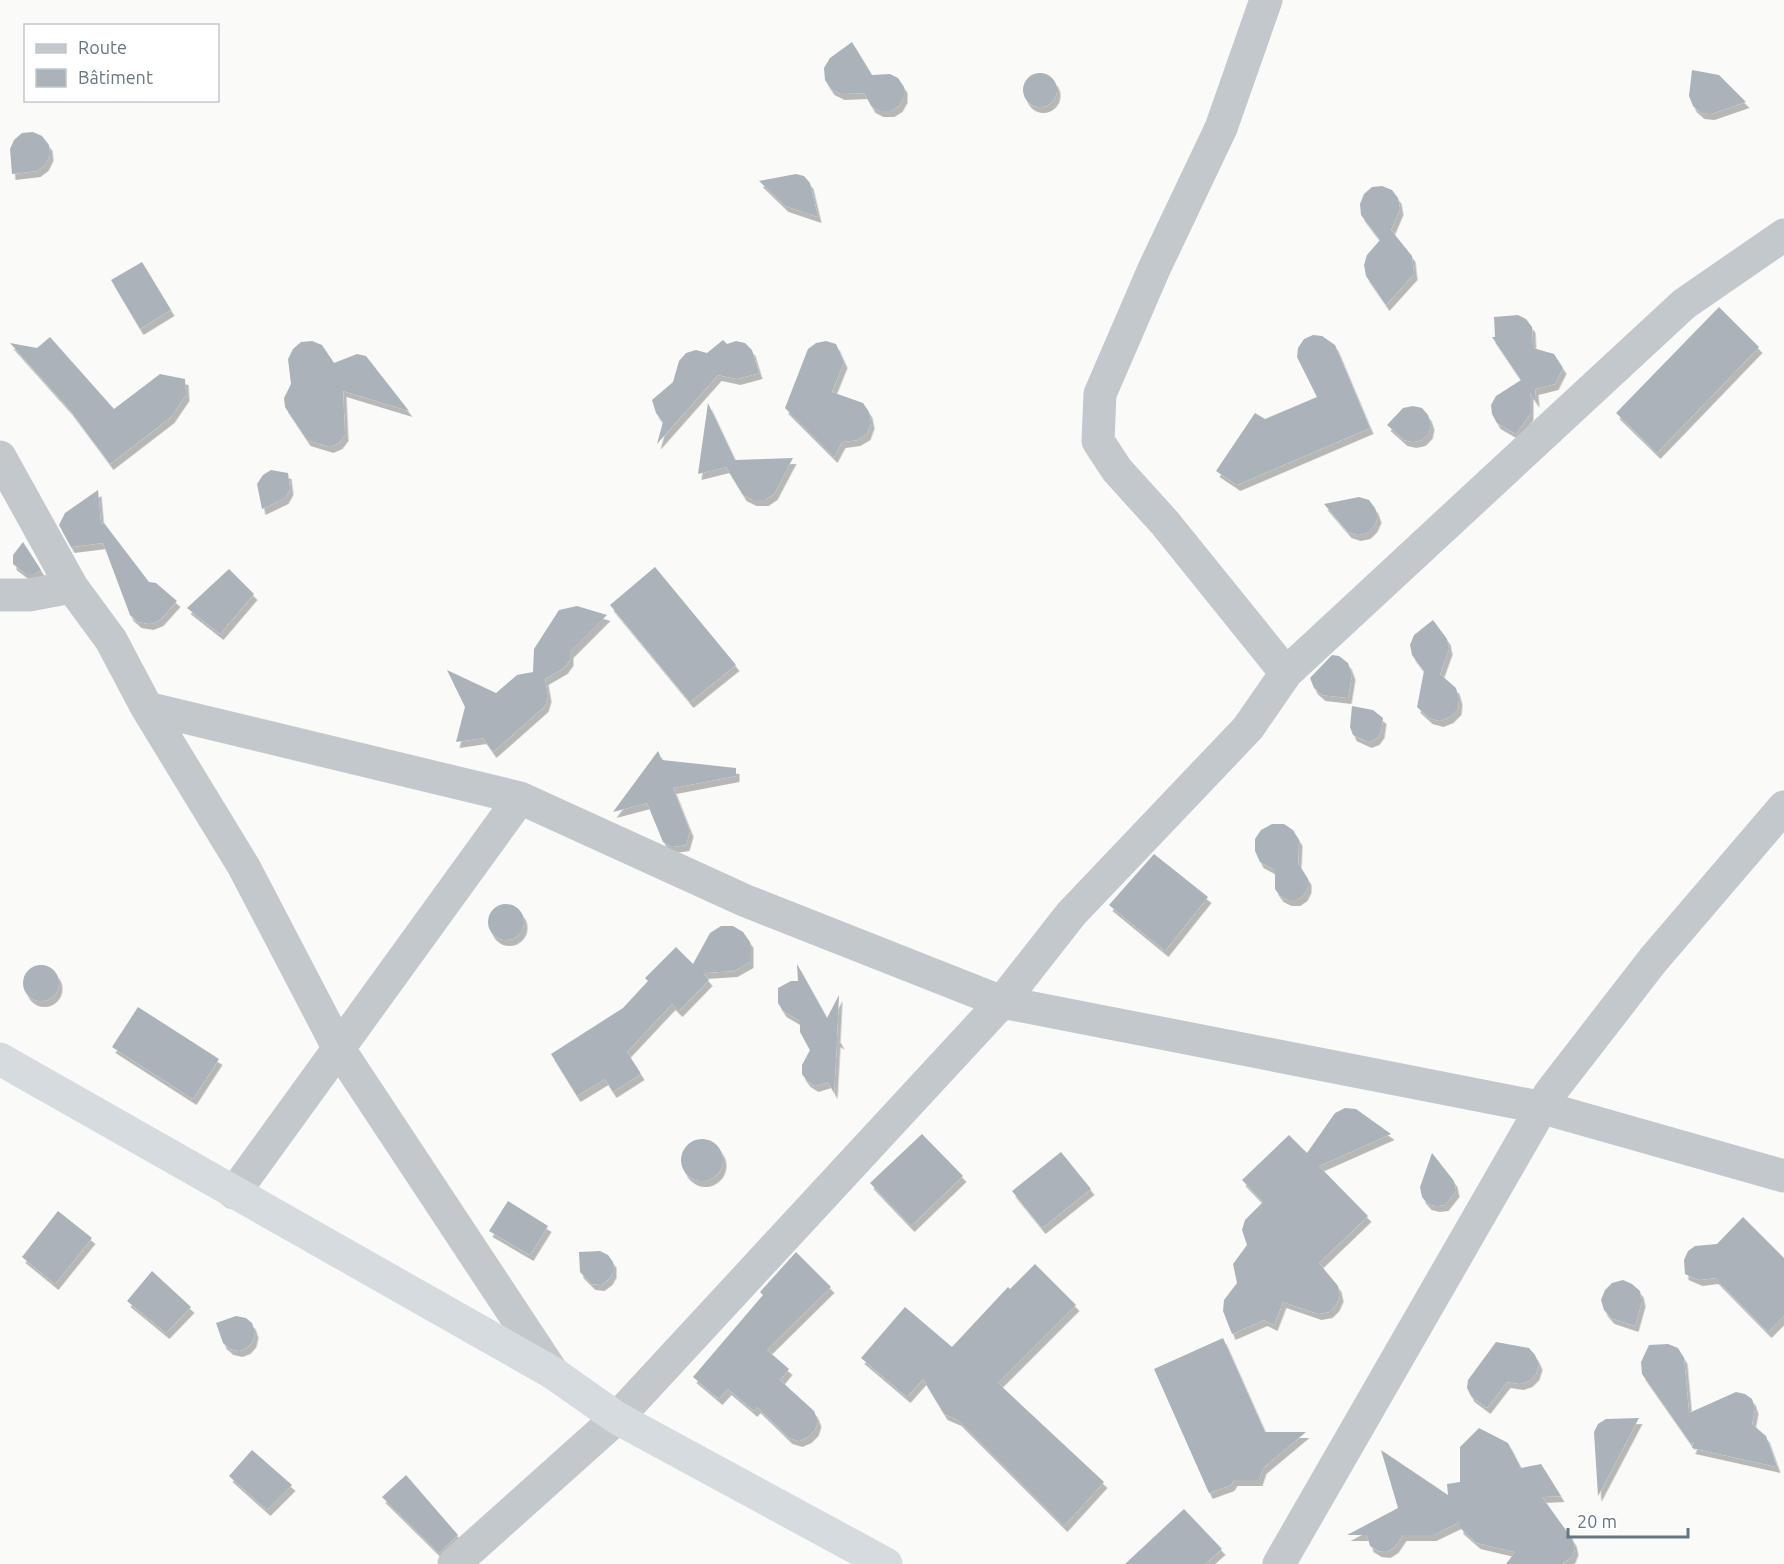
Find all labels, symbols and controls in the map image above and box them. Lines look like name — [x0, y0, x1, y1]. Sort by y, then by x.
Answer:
legend — [24, 24, 219, 102]
text: Route — [78, 37, 127, 57]
text: Bâtiment — [78, 67, 153, 87]
scale bar — [1568, 1501, 1688, 1539]
text: 20 m — [1577, 1511, 1617, 1531]

